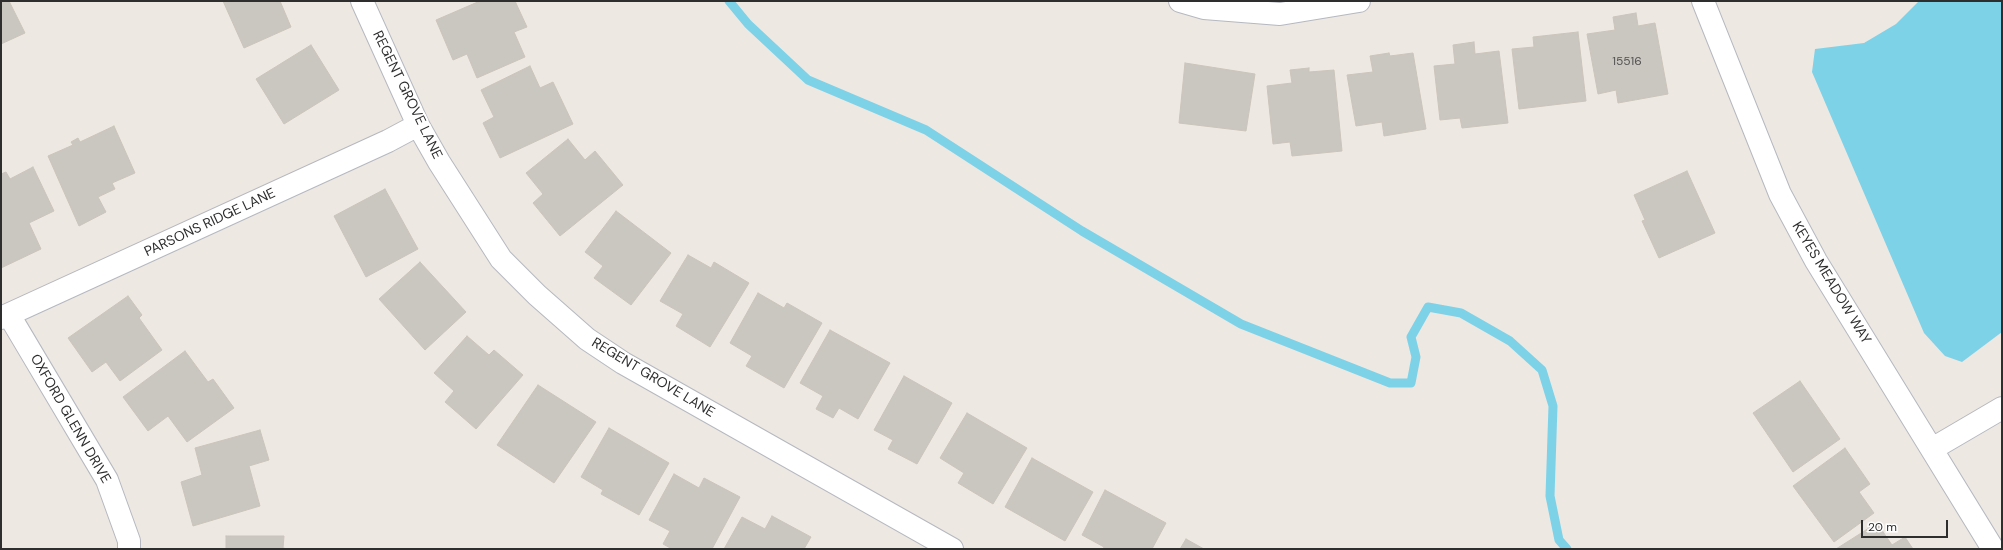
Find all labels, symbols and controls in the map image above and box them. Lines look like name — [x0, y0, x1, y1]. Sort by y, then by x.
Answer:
street label: REGENT GROVE LANE — [369, 28, 445, 162]
house number: 15516 — [1612, 55, 1642, 69]
street label: PARSONS RIDGE LANE — [142, 185, 278, 261]
street label: KEYES MEADOW WAY — [1788, 219, 1874, 347]
street label: REGENT GROVE LANE — [588, 335, 718, 421]
street label: OXFORD GLENN DRIVE — [26, 352, 114, 486]
scale bar — [1863, 512, 1950, 538]
text: 20 m — [1868, 519, 1897, 535]

